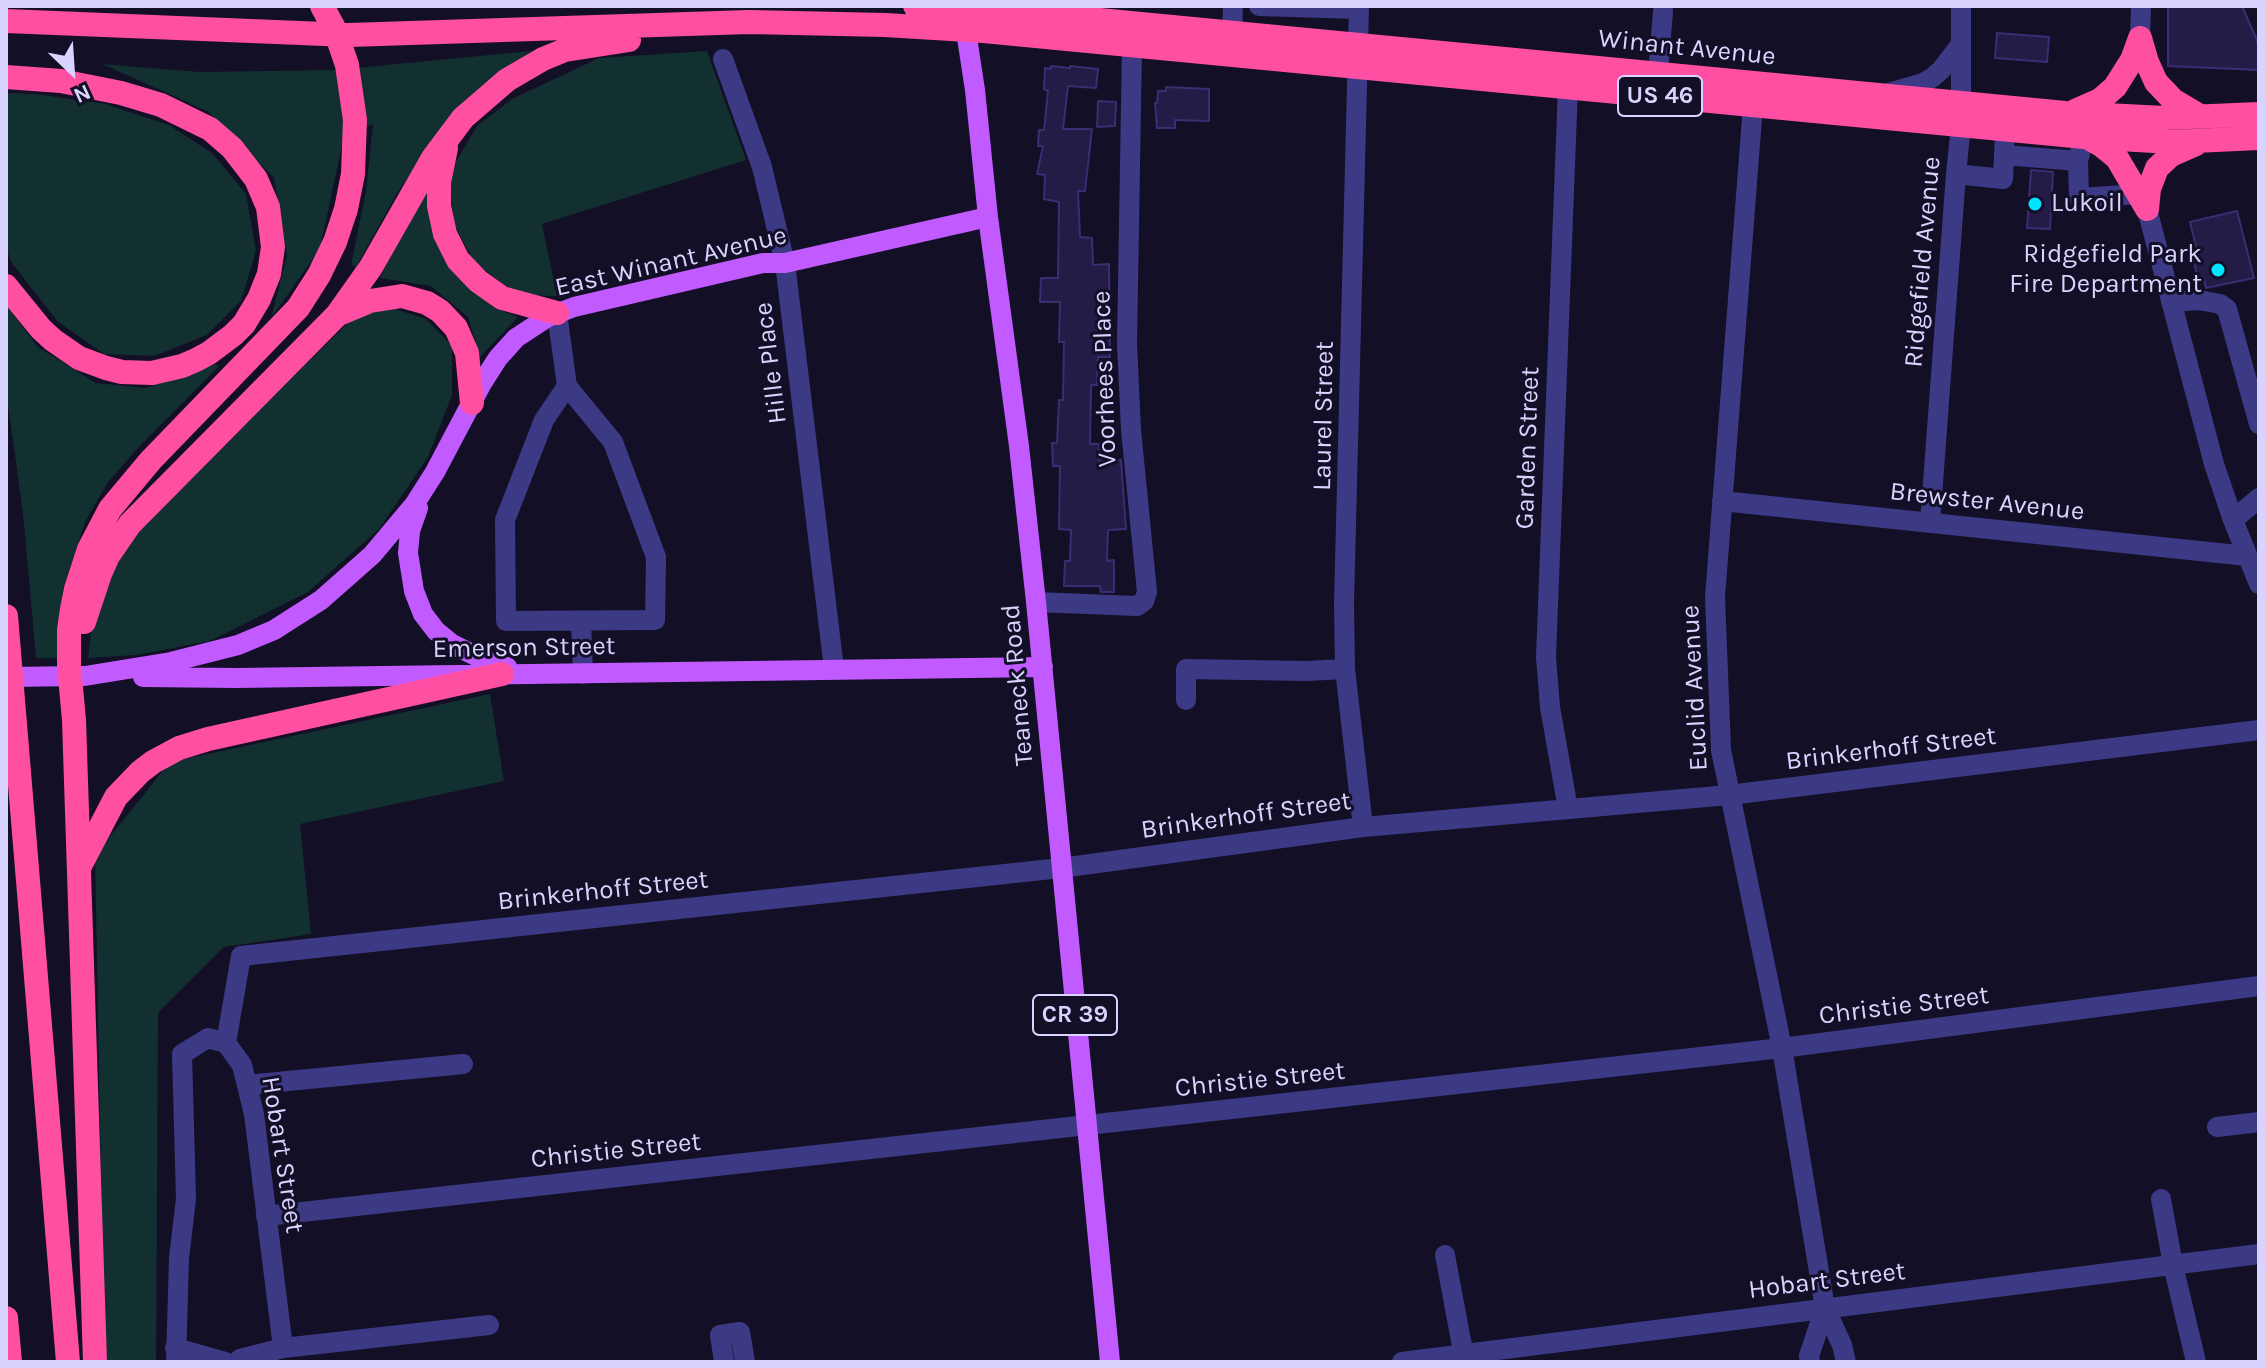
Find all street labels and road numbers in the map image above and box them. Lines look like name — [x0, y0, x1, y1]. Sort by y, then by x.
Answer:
street label: Winant Avenue — [1597, 23, 1777, 73]
road number: US 46 — [1618, 76, 1702, 116]
street label: Ridgefield Avenue — [1898, 155, 1948, 369]
street label: East Winant Avenue — [552, 220, 790, 304]
street label: Voorhees Place — [1086, 290, 1124, 468]
street label: Hille Place — [748, 301, 794, 425]
street label: Laurel Street — [1307, 341, 1341, 491]
street label: Garden Street — [1510, 366, 1546, 530]
street label: Brewster Avenue — [1888, 476, 2086, 528]
street label: Teaneck Road — [995, 603, 1041, 767]
street label: Euclid Avenue — [1675, 604, 1715, 772]
street label: Emerson Street — [432, 631, 616, 665]
street label: Brinkerhoff Street — [1784, 721, 1998, 777]
street label: Brinkerhoff Street — [1139, 786, 1353, 846]
street label: Brinkerhoff Street — [496, 864, 710, 918]
street label: Christie Street — [1817, 980, 1991, 1032]
road number: CR 39 — [1033, 995, 1117, 1035]
street label: Christie Street — [1173, 1056, 1347, 1104]
street label: Hobart Street — [254, 1075, 310, 1235]
street label: Christie Street — [529, 1127, 703, 1175]
street label: Hobart Street — [1747, 1256, 1907, 1306]

